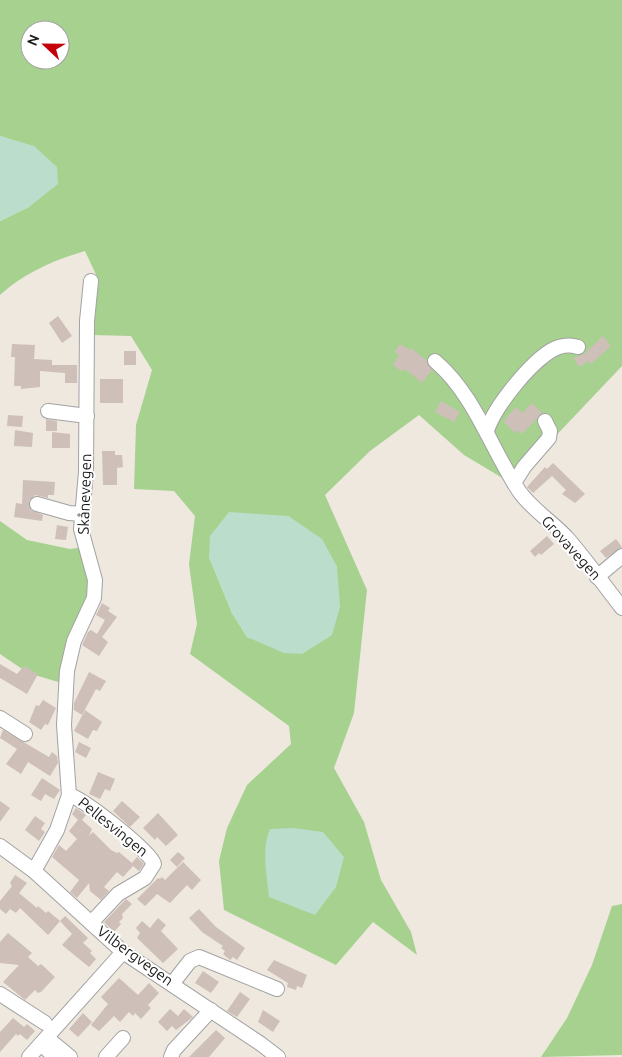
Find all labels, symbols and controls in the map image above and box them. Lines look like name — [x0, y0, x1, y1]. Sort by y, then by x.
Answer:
north arrow — [20, 20, 70, 70]
text: N — [24, 32, 42, 48]
street label: Skånevegen — [75, 453, 94, 535]
street label: Grovavegen — [538, 512, 605, 583]
street label: Pellesvingen — [75, 793, 152, 860]
street label: Vilbergvegen — [94, 922, 177, 989]

